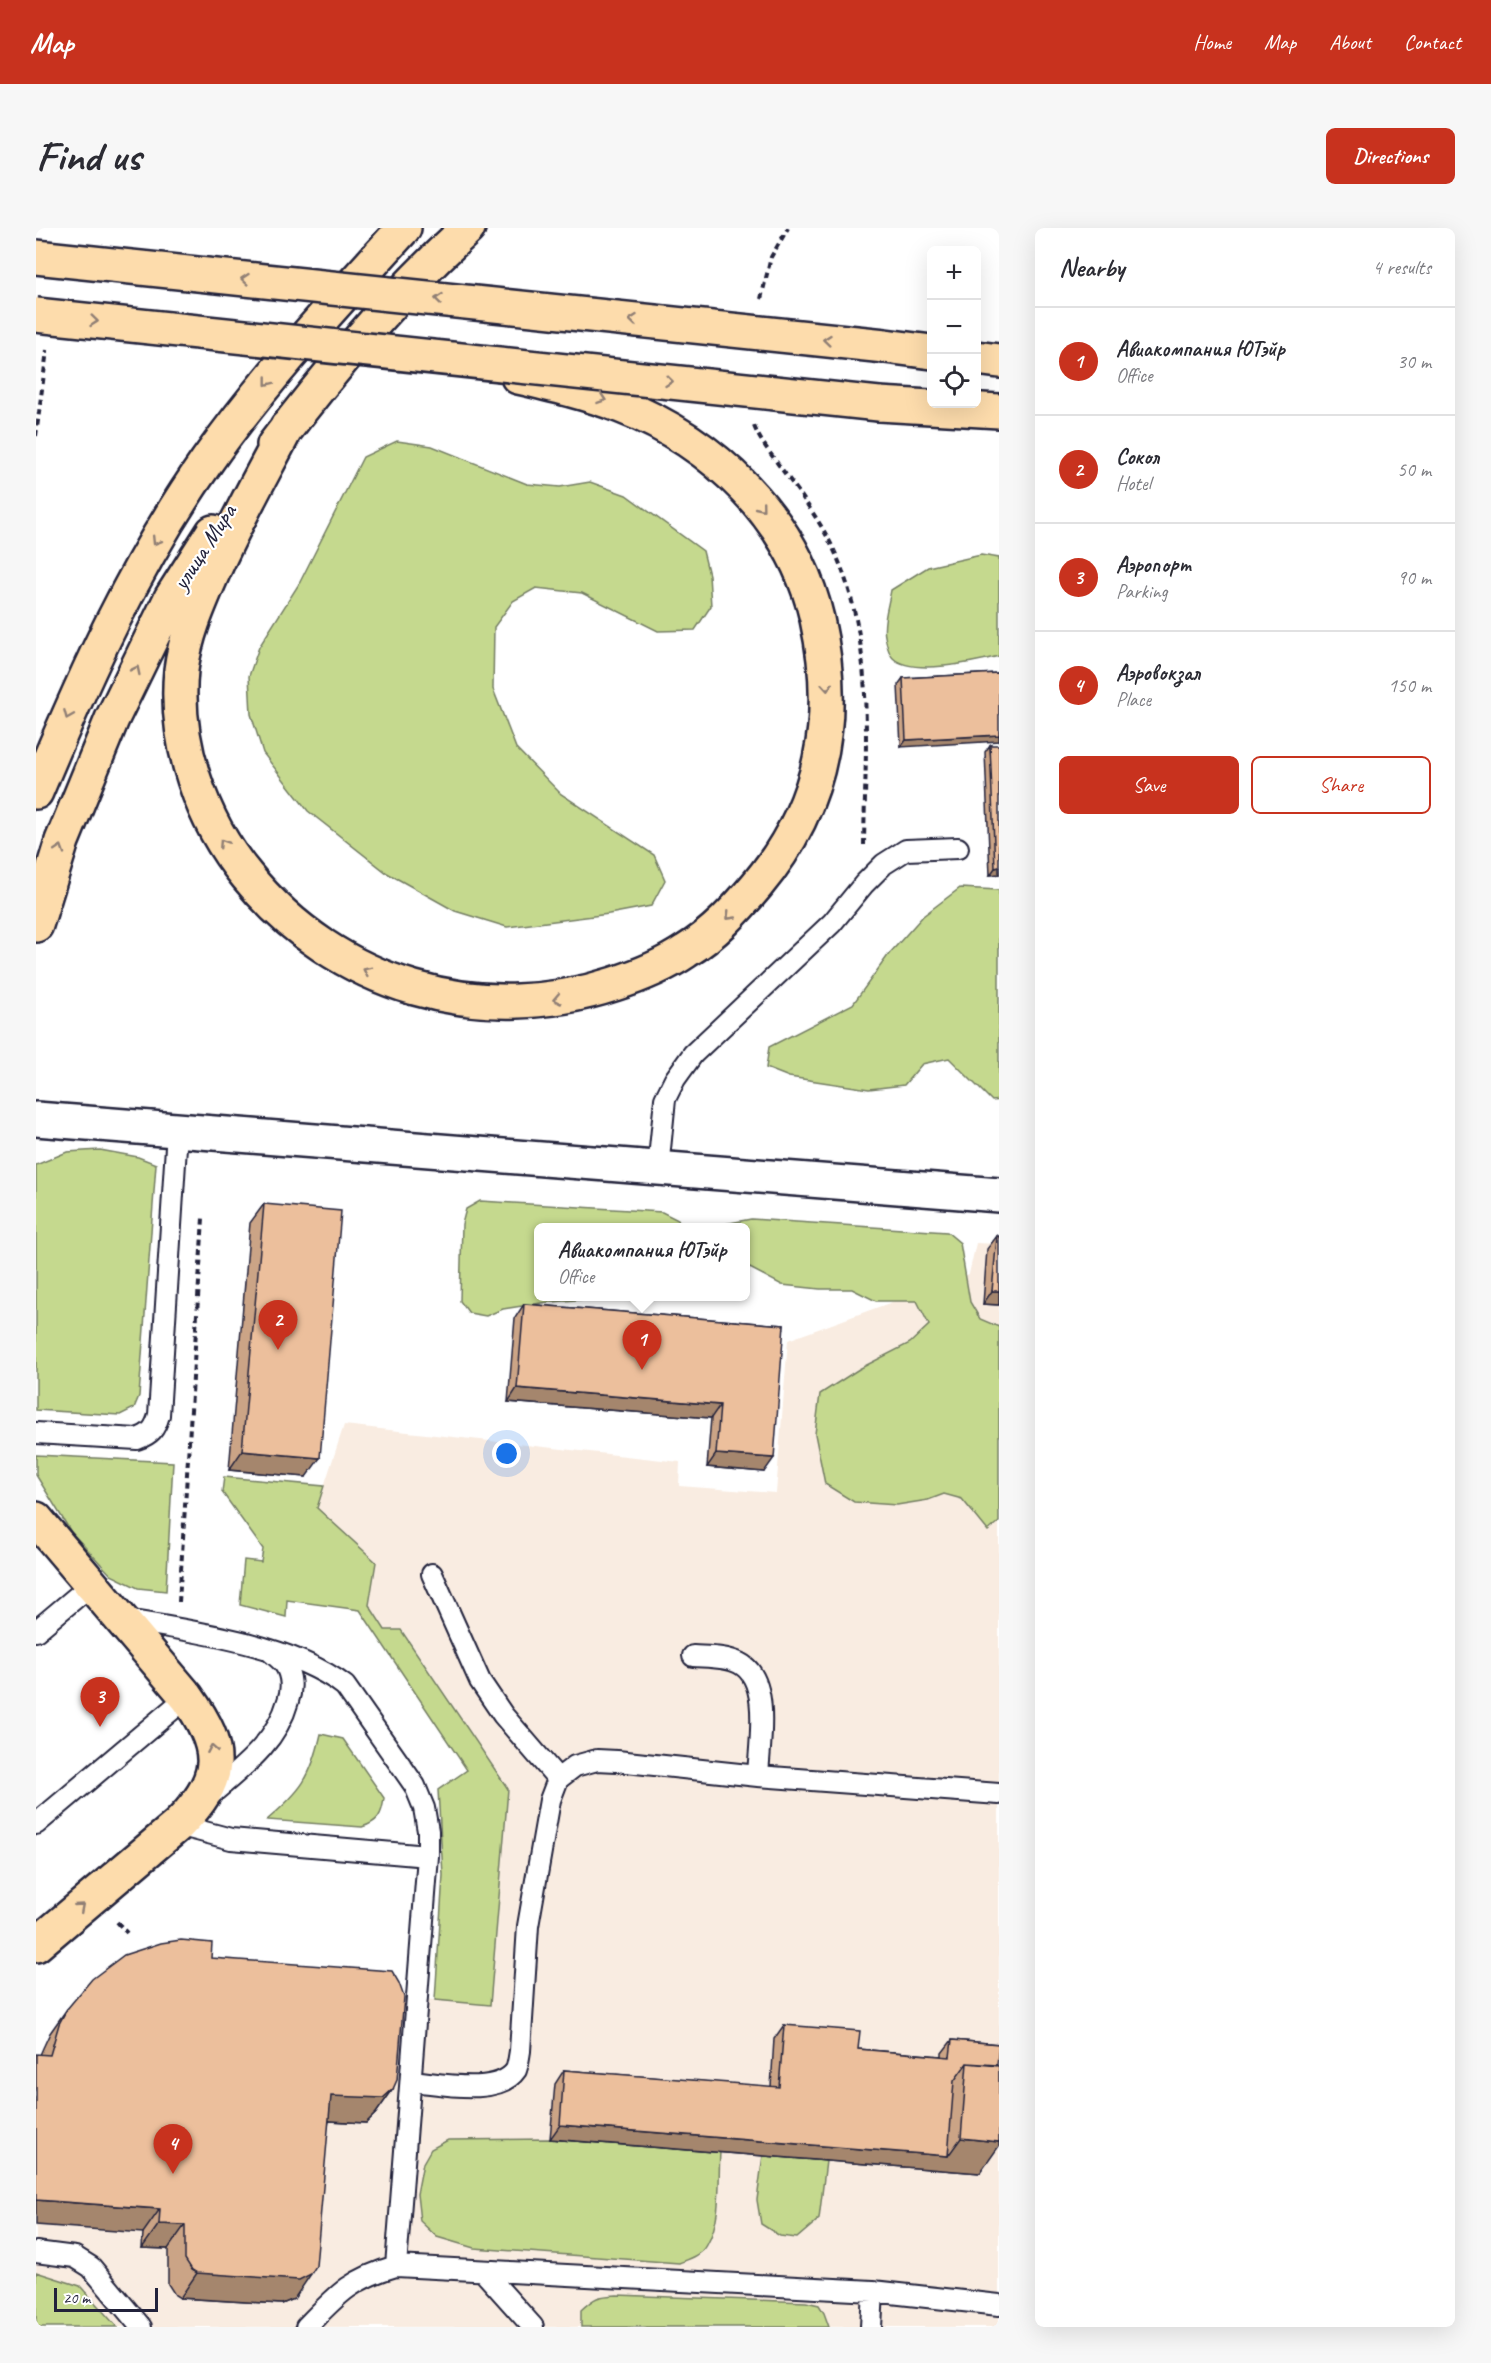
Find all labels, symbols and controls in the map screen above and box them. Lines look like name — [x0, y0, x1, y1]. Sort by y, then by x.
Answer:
text: Map — [30, 25, 73, 60]
text: Home — [1193, 29, 1231, 55]
text: Map — [1264, 29, 1296, 55]
text: About — [1329, 29, 1371, 55]
text: Contact — [1404, 29, 1461, 55]
button: Directions — [1326, 128, 1455, 184]
text: Find us — [36, 130, 141, 183]
map controls — [927, 246, 981, 408]
button: + — [927, 246, 981, 300]
text: Nearby — [1059, 251, 1124, 284]
text: 4 results — [1372, 255, 1431, 280]
one-way arrow — [241, 273, 250, 286]
one-way arrow — [435, 293, 444, 306]
button: − — [927, 300, 981, 354]
one-way arrow — [90, 314, 99, 327]
one-way arrow — [628, 314, 638, 327]
one-way arrow — [822, 334, 831, 347]
text: Авиакомпания ЮТэйр — [1116, 335, 1285, 363]
text: 1 — [1074, 349, 1083, 374]
text: 30 m — [1397, 349, 1431, 374]
button: locate — [927, 354, 981, 408]
text: Office — [1116, 363, 1153, 388]
one-way arrow — [265, 375, 276, 386]
one-way arrow — [664, 375, 673, 387]
one-way arrow — [596, 392, 607, 405]
text: Сокол — [1116, 443, 1159, 471]
text: 2 — [1074, 457, 1083, 482]
text: 50 m — [1397, 457, 1431, 482]
text: Hotel — [1116, 471, 1151, 496]
street label: улица Мира — [164, 497, 244, 597]
one-way arrow — [754, 500, 765, 511]
one-way arrow — [152, 535, 164, 545]
text: Аэропорт — [1116, 551, 1190, 579]
text: 3 — [1074, 565, 1083, 590]
text: 90 m — [1397, 565, 1431, 590]
text: Parking — [1116, 579, 1168, 604]
text: Аэровокзал — [1116, 659, 1200, 687]
one-way arrow — [129, 666, 140, 676]
text: 4 — [1074, 673, 1083, 698]
text: 150 m — [1388, 673, 1431, 698]
one-way arrow — [820, 682, 833, 691]
text: Place — [1116, 687, 1151, 712]
one-way arrow — [63, 709, 75, 720]
button: Save — [1059, 756, 1239, 814]
button: Share — [1251, 756, 1431, 814]
one-way arrow — [219, 839, 230, 850]
one-way arrow — [52, 844, 65, 855]
one-way arrow — [726, 908, 737, 919]
one-way arrow — [363, 966, 374, 978]
one-way arrow — [552, 992, 562, 1005]
popup — [534, 1223, 750, 1301]
text: Авиакомпания ЮТэйр — [558, 1236, 726, 1264]
text: Office — [558, 1264, 594, 1289]
pin: 2 — [258, 1300, 298, 1350]
pin: 1 — [622, 1320, 662, 1370]
your location — [492, 1439, 521, 1468]
pin: 3 — [80, 1678, 120, 1727]
one-way arrow — [207, 1744, 219, 1754]
one-way arrow — [73, 1904, 84, 1915]
pin: 4 — [154, 2124, 192, 2174]
scale bar — [54, 2285, 158, 2312]
text: 20 m — [63, 2288, 90, 2308]

